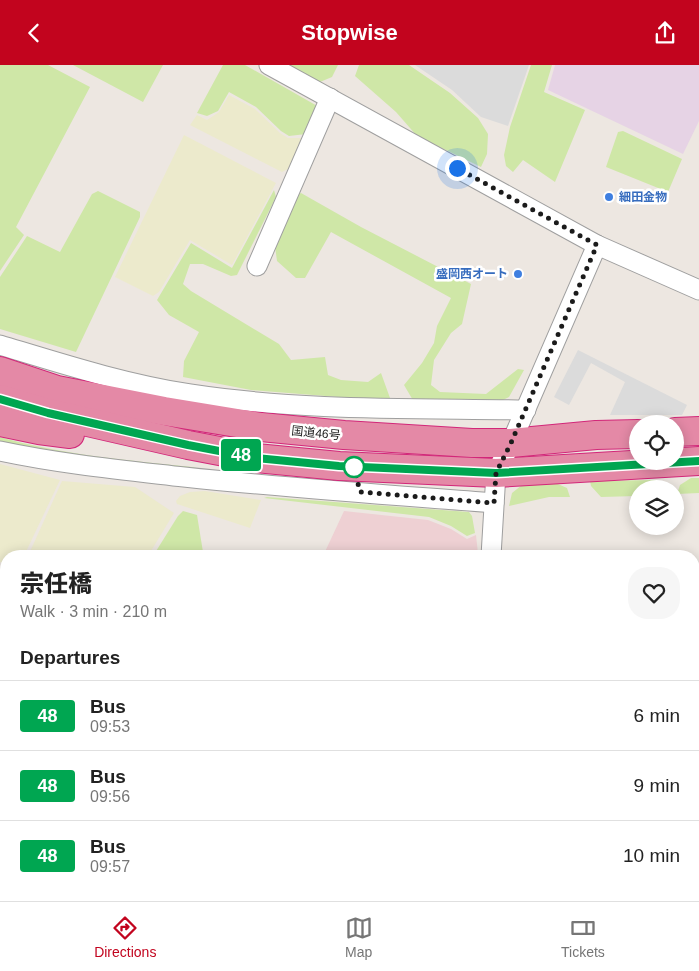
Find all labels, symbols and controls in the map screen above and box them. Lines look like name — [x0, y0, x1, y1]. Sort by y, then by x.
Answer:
icon: back — [20, 19, 48, 47]
icon: share — [651, 19, 679, 47]
text: Stopwise — [301, 20, 398, 45]
your location — [445, 156, 470, 181]
place label: 細田金物 — [619, 190, 667, 204]
marker: 細田金物 — [603, 191, 615, 203]
place label: 盛岡西オート — [436, 267, 508, 281]
marker: 盛岡西オート — [512, 268, 524, 280]
map controls — [629, 415, 684, 535]
button: locate — [629, 415, 684, 470]
street label: 国道46号 — [291, 423, 341, 443]
line badge: 48 — [218, 439, 264, 471]
text: 48 — [231, 445, 251, 465]
unlabelled marker — [343, 456, 365, 478]
button: layers — [629, 480, 684, 535]
button: heart — [628, 567, 680, 619]
text: 宗任橋 — [20, 570, 92, 597]
text: Walk · 3 min · 210 m — [20, 603, 167, 620]
text: Departures — [20, 647, 120, 668]
text: Bus — [90, 696, 126, 717]
text: 6 min — [634, 705, 680, 726]
text: 48 — [37, 706, 58, 726]
text: 09:53 — [90, 718, 130, 735]
text: Bus — [90, 766, 126, 787]
text: 9 min — [634, 775, 680, 796]
text: 48 — [37, 776, 58, 796]
text: 09:56 — [90, 788, 130, 805]
text: Bus — [90, 836, 126, 857]
text: 10 min — [623, 845, 680, 866]
text: 48 — [37, 846, 58, 866]
text: 09:57 — [90, 858, 130, 875]
tab: Directions — [94, 914, 156, 960]
tab: Map — [345, 914, 373, 960]
tab: Tickets — [561, 914, 605, 960]

